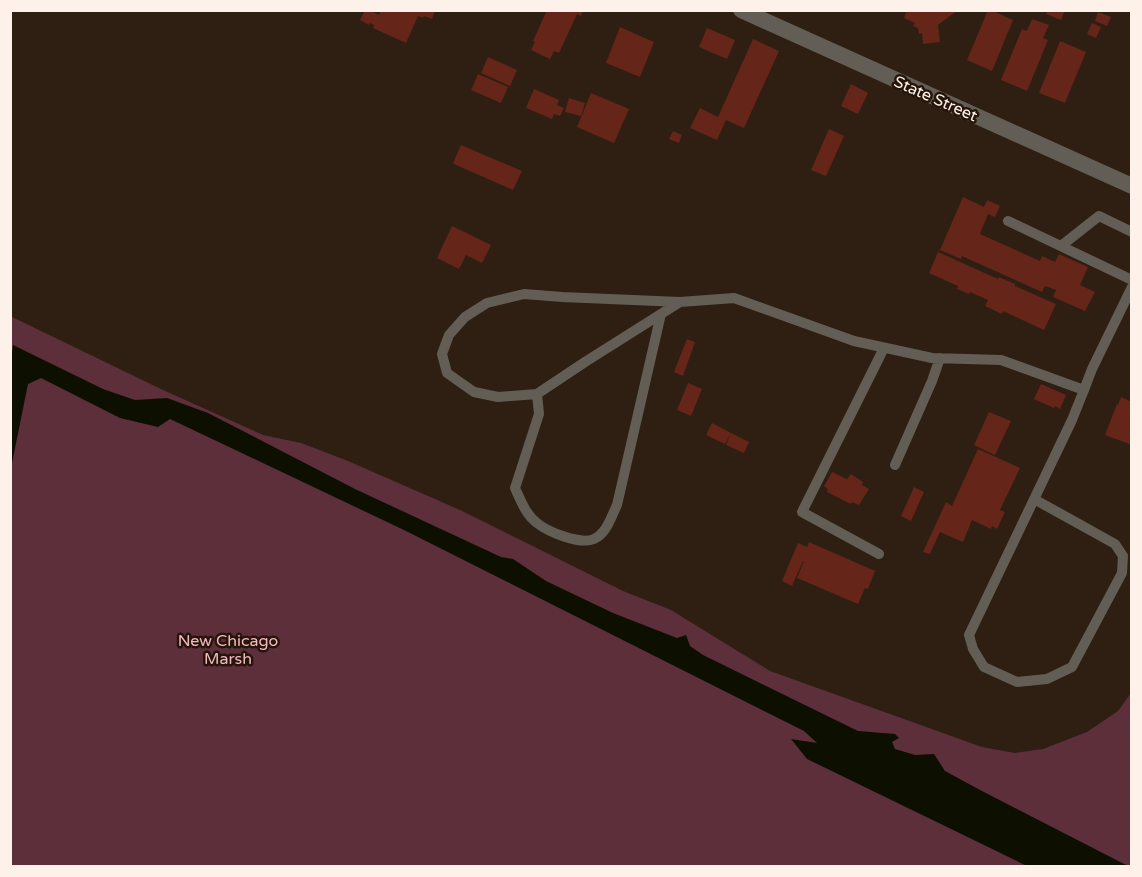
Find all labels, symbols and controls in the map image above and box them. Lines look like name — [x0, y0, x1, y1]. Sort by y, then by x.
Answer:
street label: State Street — [891, 72, 980, 126]
park label: New Chicago Marsh — [178, 631, 278, 669]

